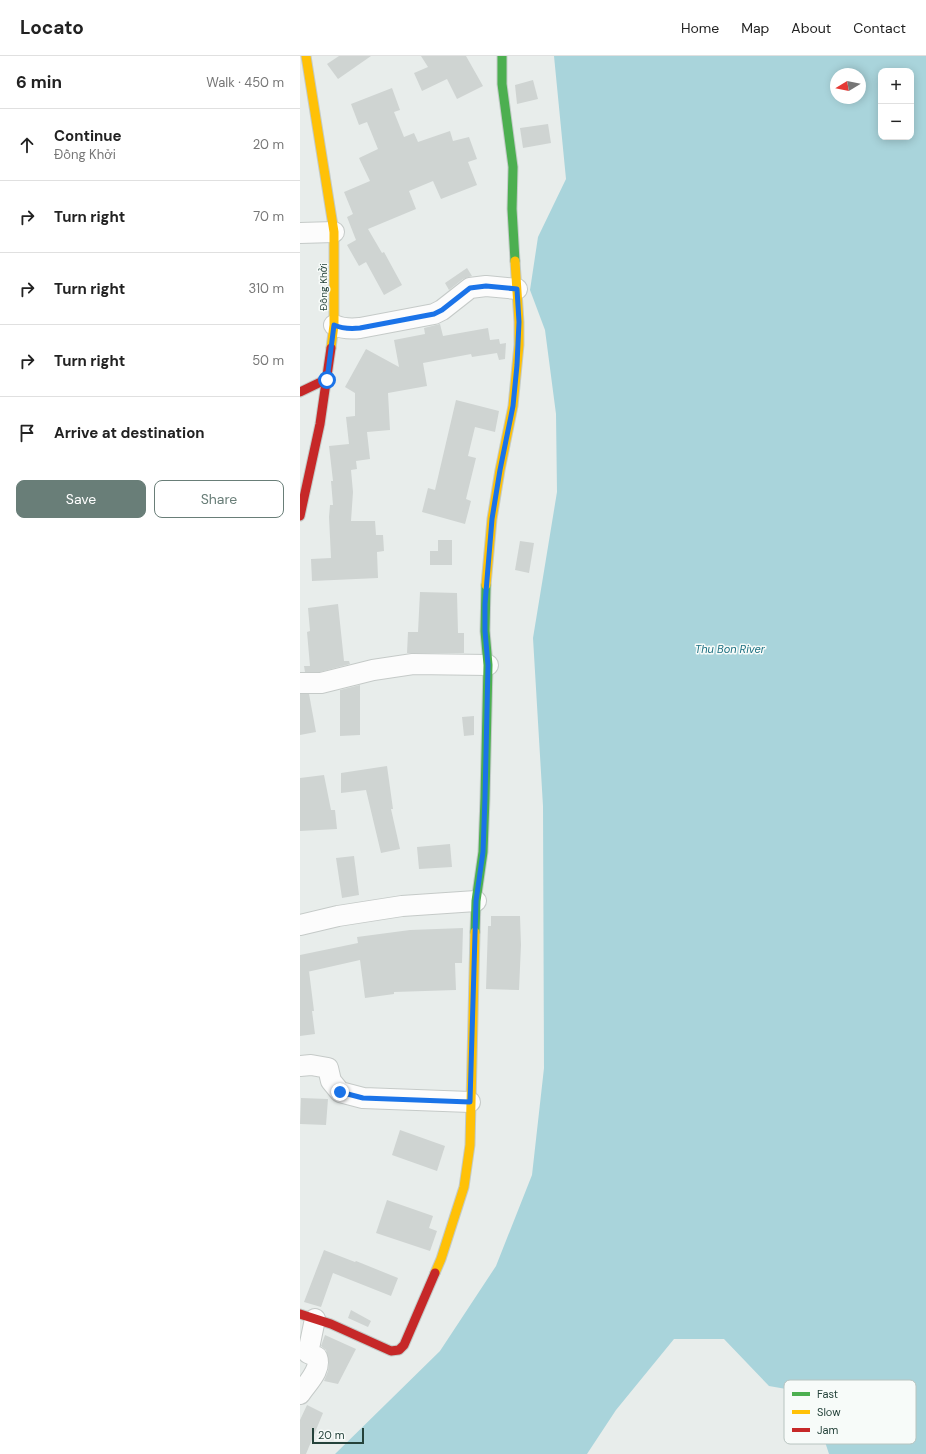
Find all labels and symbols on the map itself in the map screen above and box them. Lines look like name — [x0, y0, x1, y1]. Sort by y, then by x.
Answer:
north arrow — [830, 68, 866, 104]
street label: Đồng Khởi — [317, 263, 330, 311]
route start — [318, 371, 336, 389]
water label: Thu Bon River — [695, 642, 766, 656]
route end — [331, 1083, 349, 1101]
legend — [784, 1380, 916, 1444]
text: Fast — [817, 1387, 838, 1401]
text: Slow — [817, 1405, 841, 1419]
text: Jam — [817, 1423, 838, 1437]
scale bar — [312, 1426, 364, 1445]

